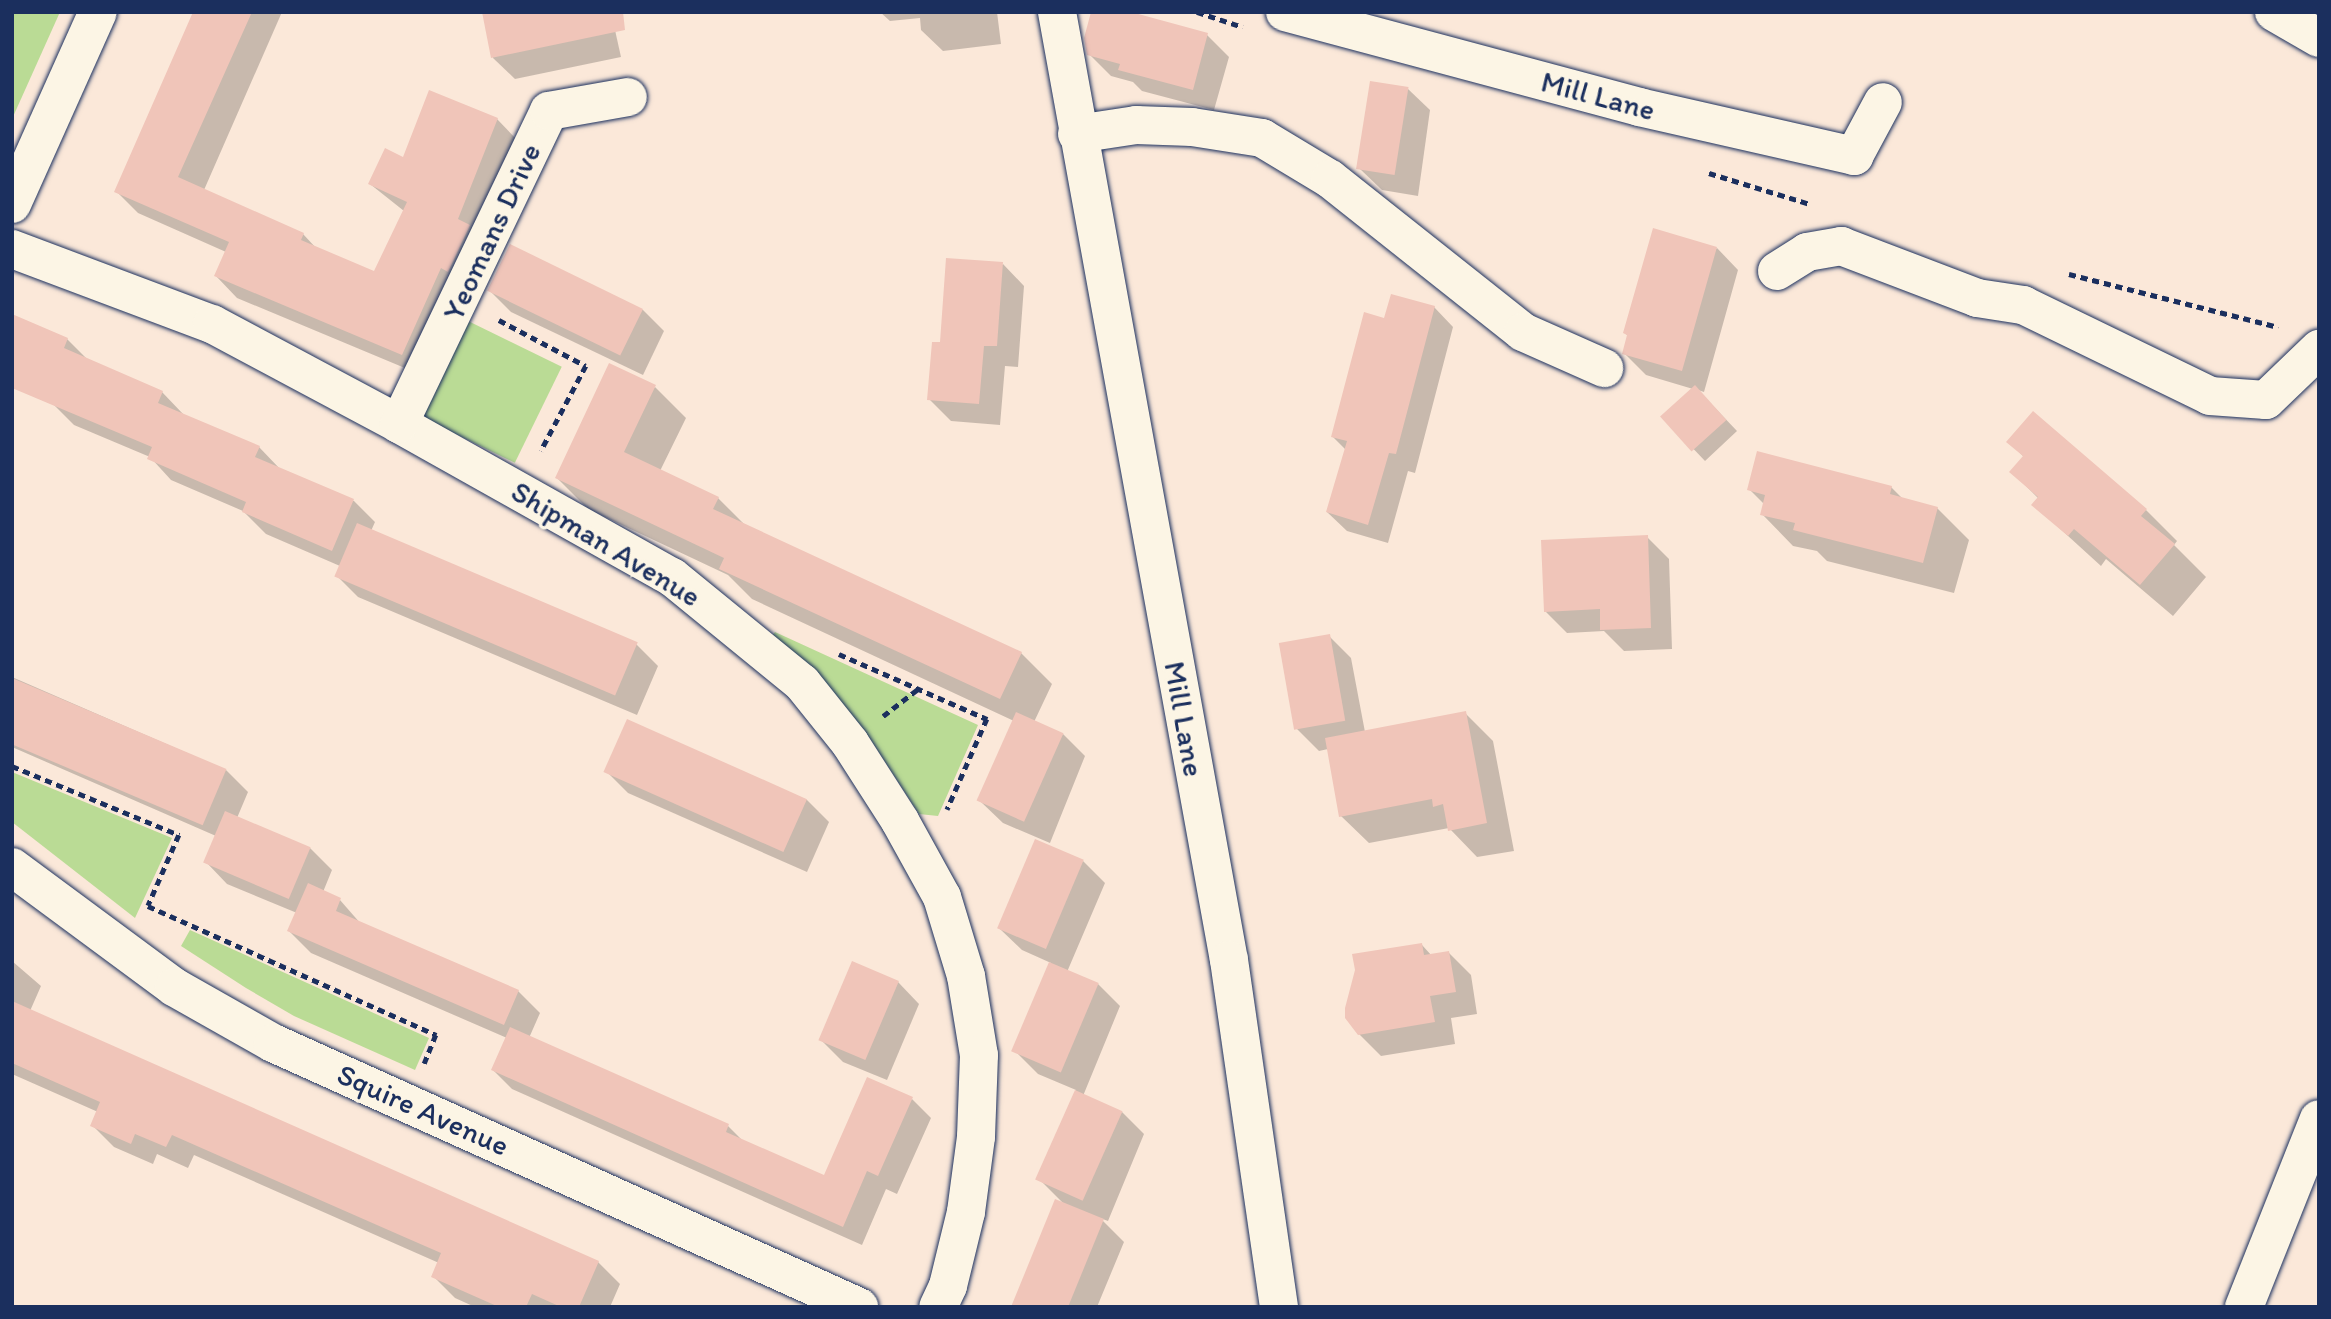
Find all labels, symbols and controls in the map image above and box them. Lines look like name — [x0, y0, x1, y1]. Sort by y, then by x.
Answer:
street label: Mill Lane — [1537, 63, 1659, 129]
street label: Yeomans Drive — [435, 138, 549, 326]
street label: Shipman Avenue — [505, 474, 707, 614]
street label: Mill Lane — [1156, 658, 1212, 780]
street label: Squire Avenue — [332, 1056, 514, 1164]

